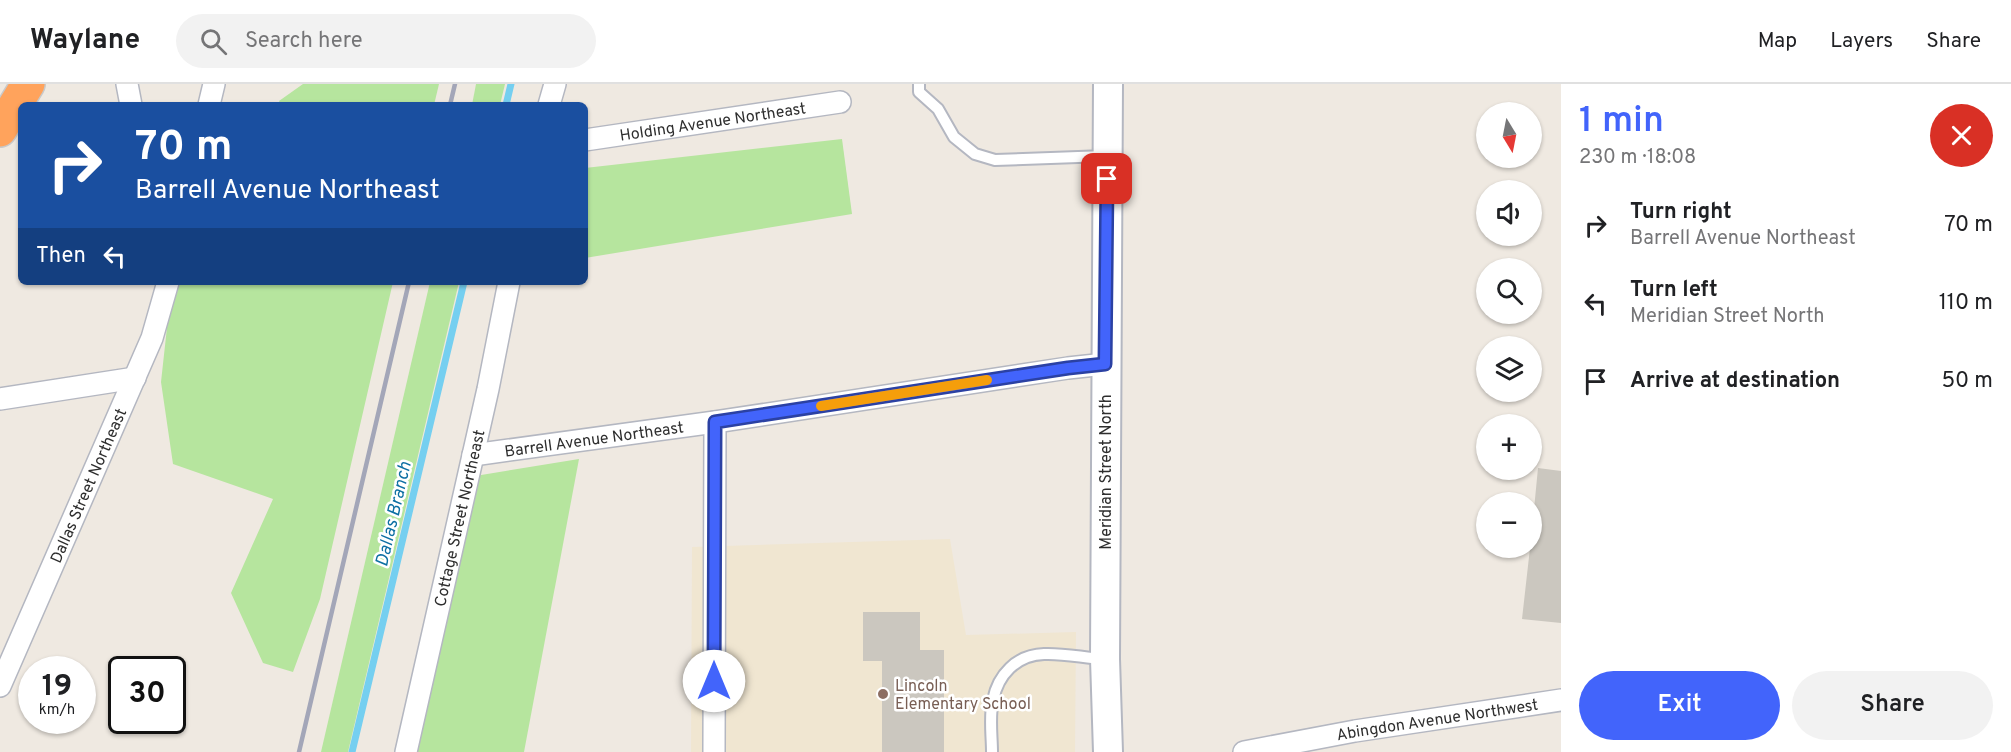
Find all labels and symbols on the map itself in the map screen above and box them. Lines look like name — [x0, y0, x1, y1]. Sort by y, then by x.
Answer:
street label: Holding Avenue Northeast — [618, 99, 807, 147]
north arrow — [1476, 102, 1542, 168]
pin — [1081, 153, 1132, 204]
street label: Meridian Street North — [1097, 394, 1117, 550]
street label: Dallas Street Northeast — [47, 406, 132, 567]
street label: Barrell Avenue Northeast — [503, 418, 685, 463]
street label: Cottage Street Northeast — [431, 428, 491, 609]
water label: Dallas Branch — [371, 459, 418, 569]
position arrow — [682, 649, 746, 713]
speed limit sign: 30 — [108, 656, 186, 734]
place label: Lincoln Elementary School — [895, 677, 1031, 715]
marker: Lincoln Elementary School — [876, 687, 890, 701]
street label: Abingdon Avenue Northwest — [1335, 696, 1540, 746]

